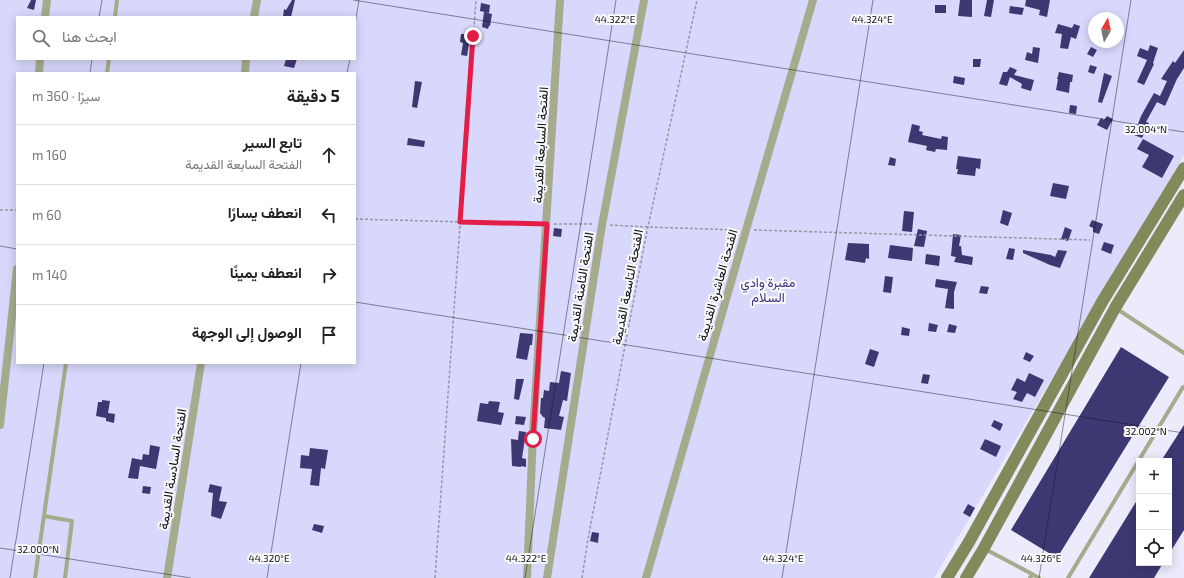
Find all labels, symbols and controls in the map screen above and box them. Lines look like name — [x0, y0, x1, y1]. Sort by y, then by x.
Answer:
north arrow — [1088, 12, 1124, 48]
text: 44.322°E — [595, 13, 636, 25]
text: 44.324°E — [851, 13, 893, 25]
search box — [16, 16, 356, 60]
icon: search — [30, 27, 52, 49]
text: ابحث هنا — [62, 27, 117, 45]
route end — [464, 27, 482, 45]
text: 5 دقيقة — [287, 85, 340, 105]
street label: الفتحة السابعة القديمة — [529, 86, 551, 204]
text: سيرًا · 360 m — [32, 88, 100, 104]
text: 32.004°N — [1125, 123, 1167, 135]
text: تابع السير — [243, 133, 302, 151]
icon: ahead — [318, 144, 340, 166]
text: 160 m — [32, 147, 67, 163]
text: الفتحة السابعة القديمة — [185, 156, 302, 172]
text: انعطف يسارًا — [228, 203, 302, 221]
icon: left — [318, 204, 340, 226]
text: 60 m — [32, 207, 62, 223]
street label: الفتحة العاشرة القديمة — [693, 227, 742, 343]
street label: الفتحة التاسعة القديمة — [608, 228, 646, 346]
street label: الفتحة الثامنة القديمة — [563, 231, 597, 343]
text: انعطف يمينًا — [230, 263, 302, 281]
icon: right — [318, 264, 340, 286]
text: 140 m — [32, 267, 67, 283]
park label: مقبرة وادي السلام — [740, 274, 796, 306]
text: الوصول إلى الوجهة — [192, 323, 302, 341]
icon: arrive — [318, 324, 340, 346]
street label: الفتحة السادسة القديمة — [155, 407, 189, 531]
text: 32.002°N — [1125, 425, 1167, 437]
route start — [524, 430, 542, 448]
map controls — [1136, 458, 1172, 566]
button: + — [1136, 458, 1172, 494]
button: − — [1136, 494, 1172, 530]
button: locate — [1136, 530, 1172, 566]
text: 32.000°N — [17, 543, 59, 555]
text: 44.320°E — [248, 552, 290, 564]
text: 44.322°E — [506, 552, 547, 564]
text: 44.324°E — [762, 552, 804, 564]
text: 44.326°E — [1021, 552, 1062, 564]

